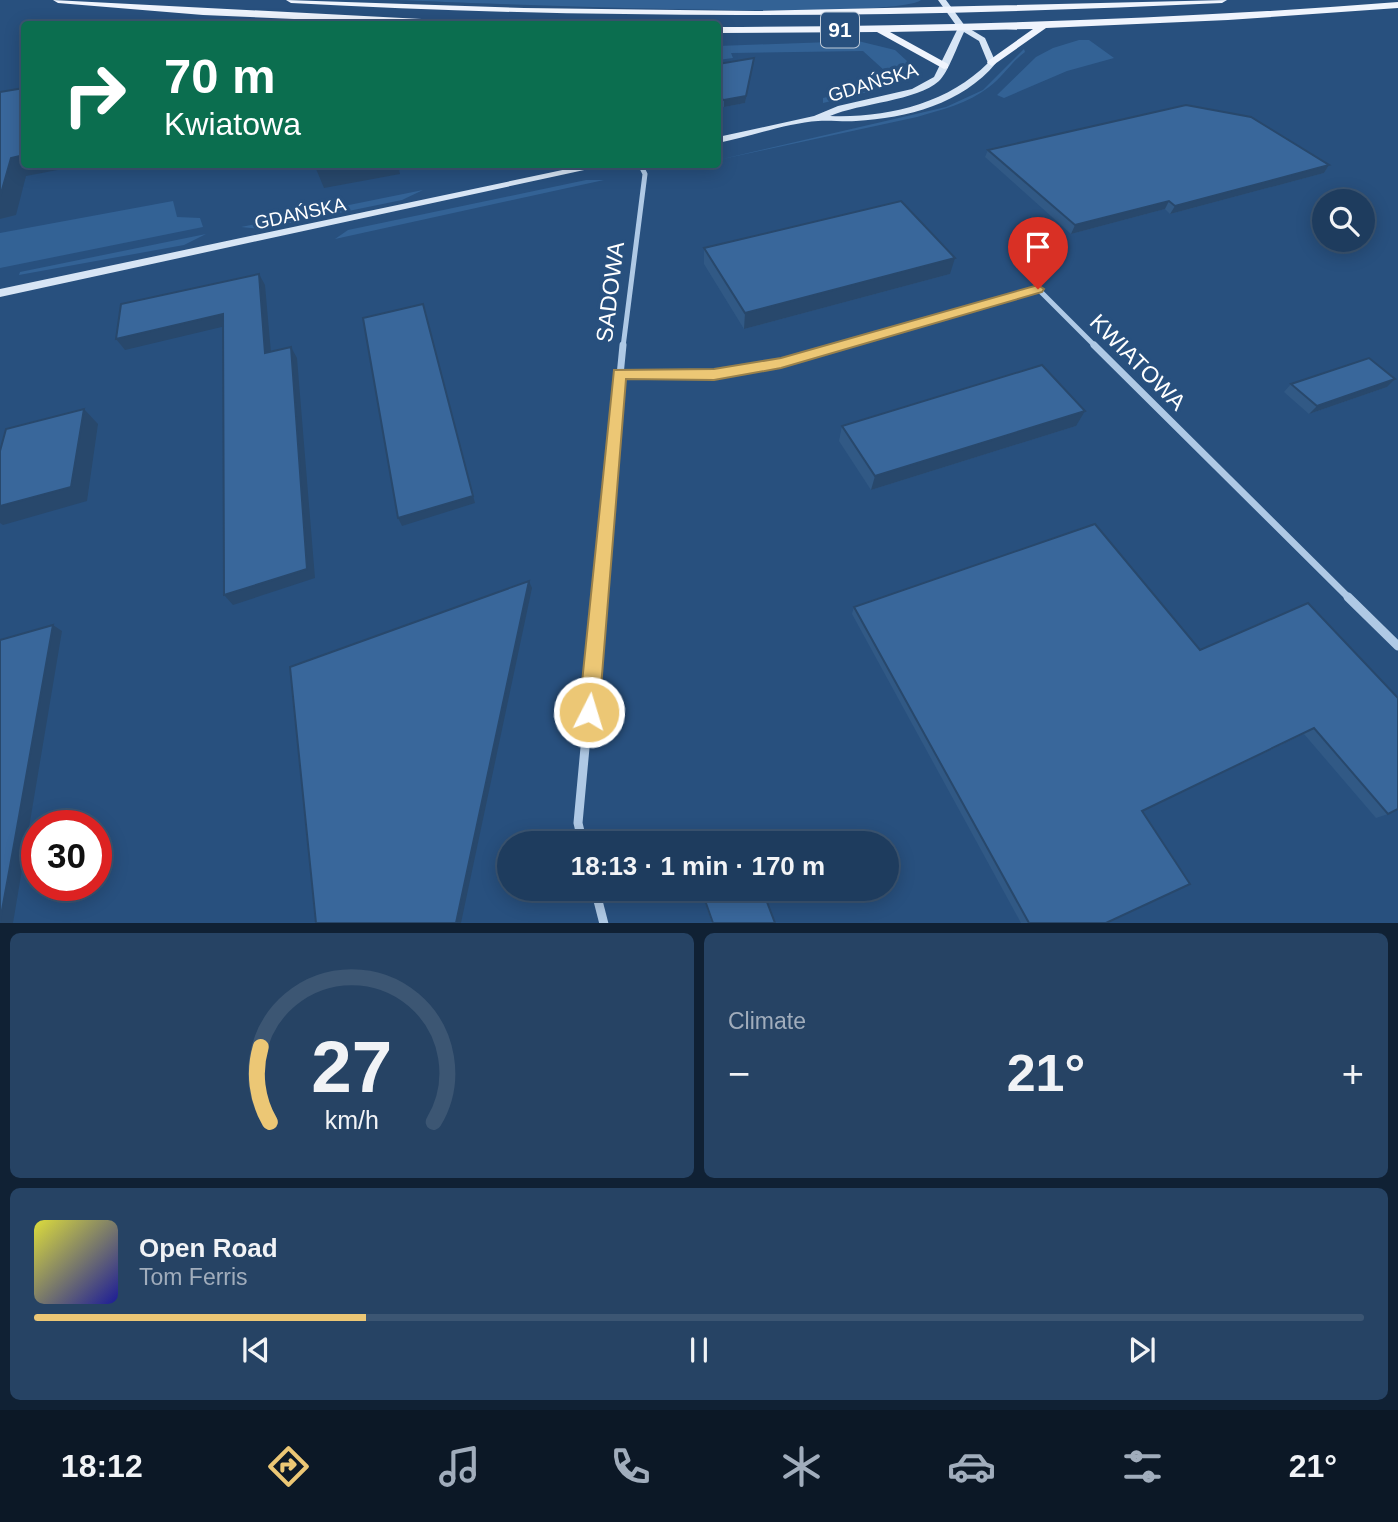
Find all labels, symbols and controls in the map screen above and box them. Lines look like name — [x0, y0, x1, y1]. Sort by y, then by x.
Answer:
road number: 91 — [821, 12, 859, 48]
icon: right — [49, 49, 140, 140]
text: 70 m — [164, 49, 276, 103]
street label: GDAŃSKA — [826, 59, 921, 106]
text: Kwiatowa — [164, 106, 301, 142]
map controls — [1312, 189, 1375, 252]
button: search — [1312, 189, 1375, 252]
street label: GDAŃSKA — [252, 193, 348, 233]
pin — [1008, 217, 1068, 289]
icon: arrive — [1019, 228, 1057, 266]
street label: SADOWA — [591, 239, 629, 344]
street label: KWIATOWA — [1085, 309, 1192, 416]
position arrow — [552, 675, 626, 749]
speed limit sign: 30 — [21, 810, 112, 901]
text: 18:13 · 1 min · 170 m — [571, 851, 825, 881]
text: Climate — [728, 1008, 806, 1034]
text: 27 — [312, 1026, 392, 1107]
text: 21° — [1007, 1044, 1085, 1102]
text: − — [728, 1053, 750, 1095]
text: + — [1342, 1053, 1364, 1095]
text: km/h — [325, 1105, 379, 1133]
text: Open Road — [139, 1233, 278, 1263]
text: Tom Ferris — [139, 1264, 248, 1290]
icon: previous — [237, 1331, 275, 1369]
icon: pause — [680, 1331, 718, 1369]
icon: next — [1123, 1331, 1161, 1369]
icon: directions — [264, 1442, 313, 1491]
icon: music — [435, 1442, 484, 1491]
icon: phone — [606, 1442, 655, 1491]
icon: climate — [777, 1442, 826, 1491]
icon: car — [947, 1442, 996, 1491]
icon: filters — [1118, 1442, 1167, 1491]
text: 18:12 — [61, 1448, 143, 1484]
text: 21° — [1289, 1448, 1337, 1484]

